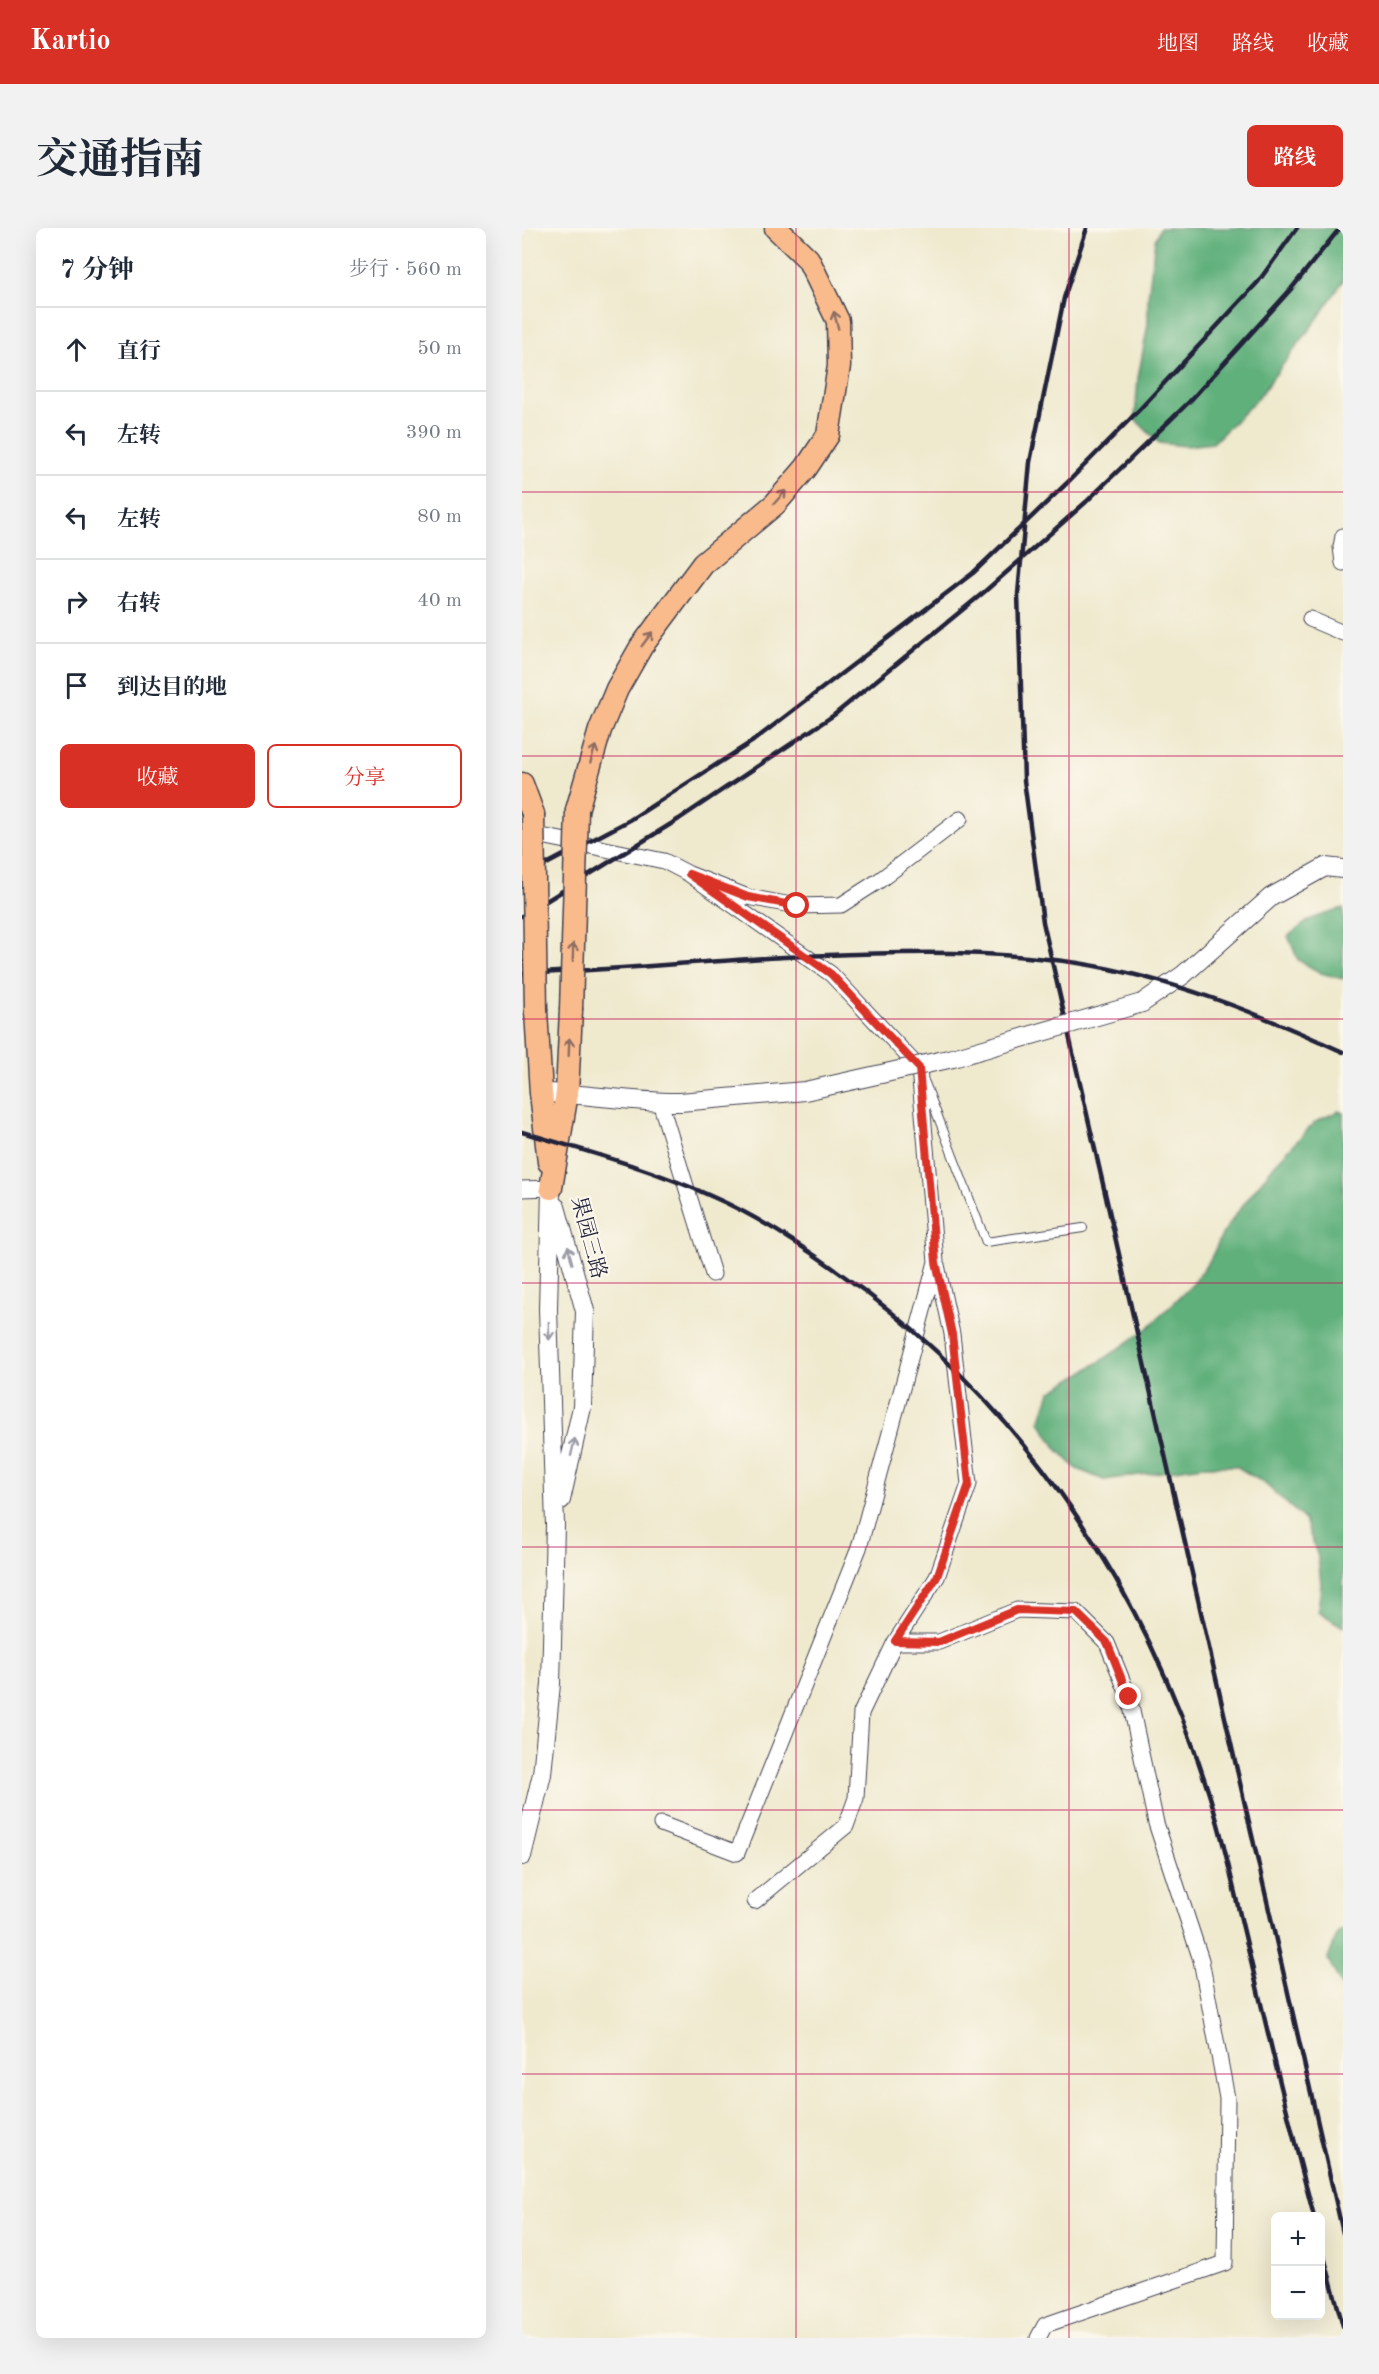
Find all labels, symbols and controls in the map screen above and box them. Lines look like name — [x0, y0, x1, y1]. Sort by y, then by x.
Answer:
text: Kartio — [30, 28, 111, 56]
text: 地图 — [1157, 34, 1199, 55]
text: 路线 — [1232, 34, 1274, 55]
text: 收藏 — [1307, 34, 1349, 55]
button: 路线 — [1247, 125, 1343, 187]
text: 交通指南 — [36, 141, 204, 183]
text: 7 分钟 — [60, 258, 134, 284]
text: 步行 · 560 m — [349, 260, 462, 280]
one-way arrow — [829, 311, 841, 330]
icon: ahead — [60, 333, 93, 366]
text: 50 m — [417, 339, 462, 359]
text: 直行 — [117, 341, 161, 363]
icon: left — [60, 417, 93, 450]
text: 390 m — [406, 423, 462, 443]
text: 左转 — [117, 425, 161, 447]
one-way arrow — [773, 490, 787, 505]
icon: left — [60, 501, 93, 534]
text: 80 m — [417, 507, 462, 527]
text: 左转 — [117, 509, 161, 531]
icon: right — [60, 585, 93, 618]
text: 40 m — [417, 591, 462, 611]
text: 右转 — [117, 593, 161, 615]
one-way arrow — [641, 631, 653, 647]
icon: arrive — [60, 669, 93, 702]
text: 到达目的地 — [117, 677, 227, 699]
button: 收藏 — [60, 744, 255, 808]
button: 分享 — [267, 744, 462, 808]
one-way arrow — [588, 745, 599, 764]
route start — [783, 892, 809, 918]
one-way arrow — [567, 942, 578, 962]
one-way arrow — [564, 1038, 575, 1058]
street label: 果园三路 — [567, 1194, 611, 1281]
one-way arrow — [564, 1246, 575, 1265]
one-way arrow — [543, 1320, 554, 1340]
one-way arrow — [567, 1438, 579, 1457]
route end — [1115, 1683, 1141, 1709]
map controls — [1271, 2212, 1325, 2320]
button: + — [1271, 2212, 1325, 2266]
button: − — [1271, 2266, 1325, 2320]

